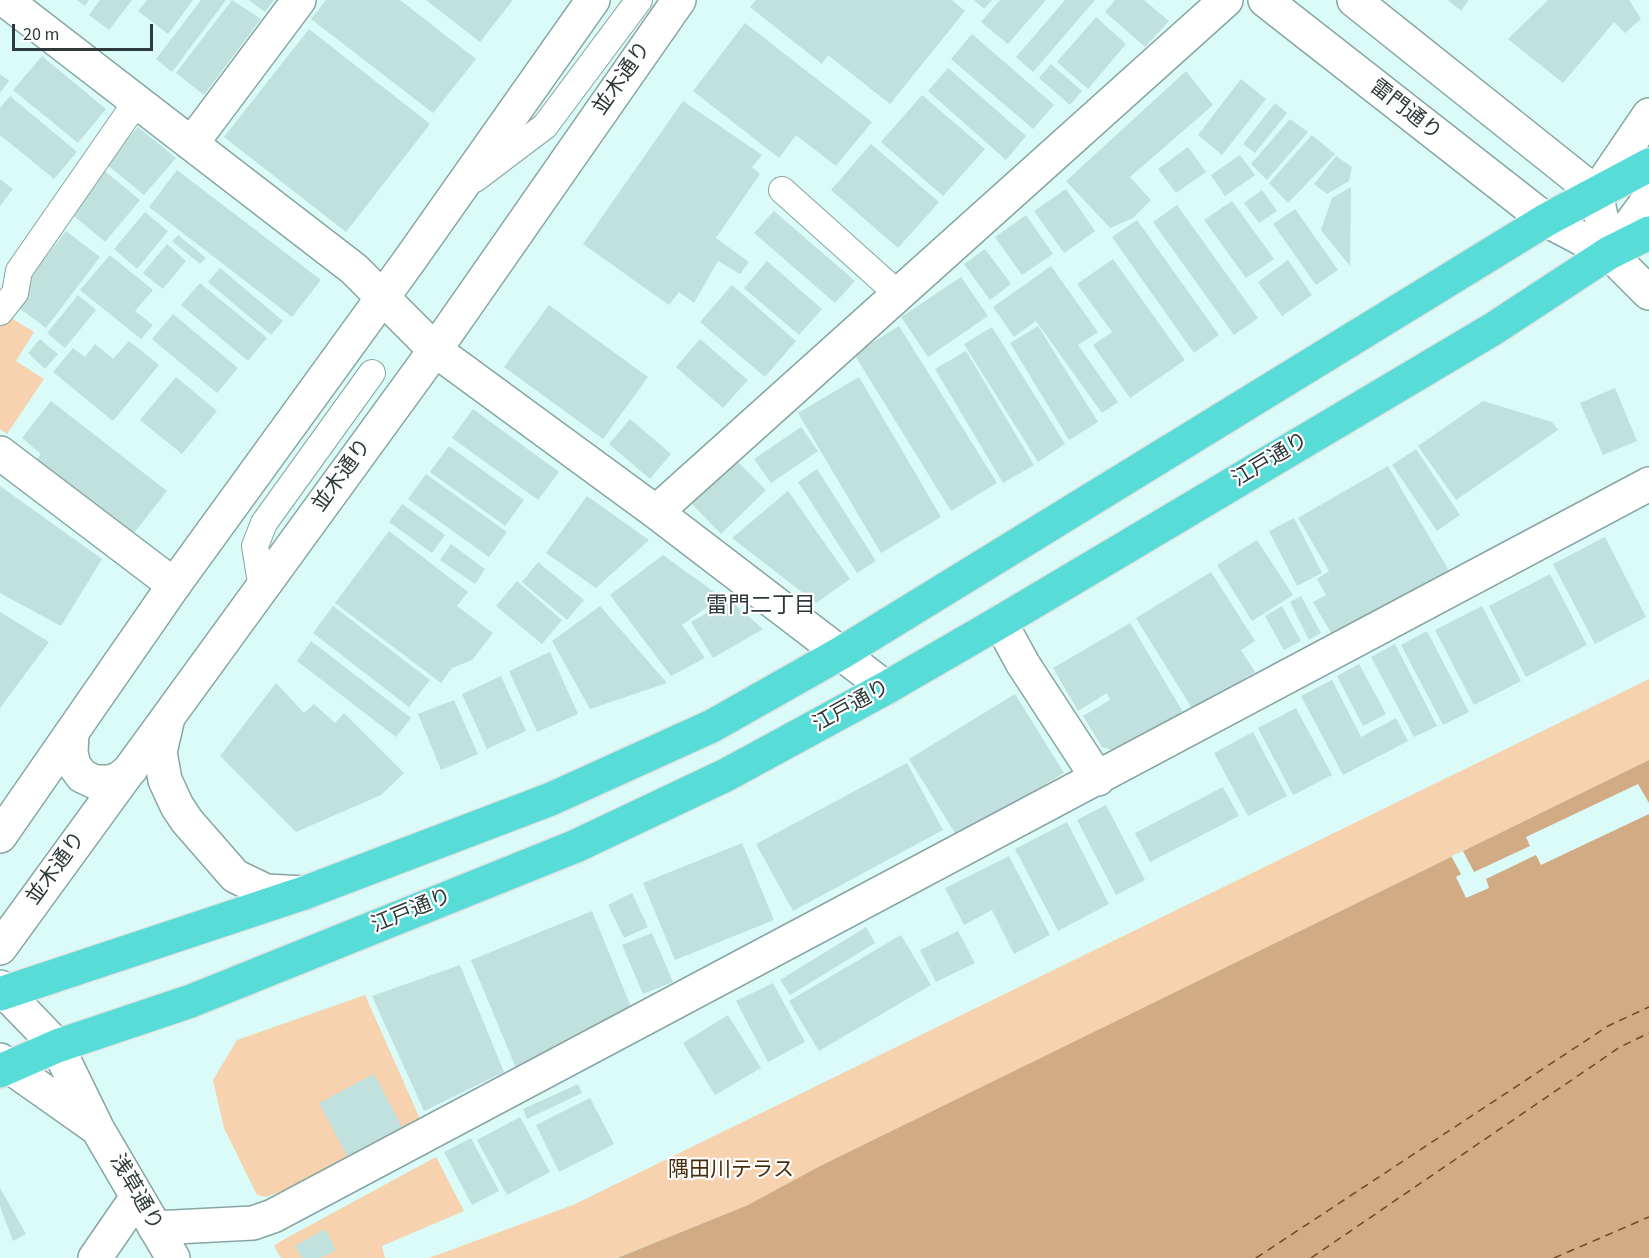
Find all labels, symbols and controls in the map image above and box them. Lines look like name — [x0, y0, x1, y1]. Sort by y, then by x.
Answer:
scale bar — [15, 12, 156, 50]
text: 20 m — [23, 22, 59, 47]
street label: 並木通り — [589, 37, 657, 121]
street label: 雷門通り — [1364, 75, 1446, 147]
street label: 江戸通り — [1229, 429, 1313, 493]
street label: 並木通り — [308, 435, 378, 517]
district label: 雷門二丁目 — [706, 594, 816, 620]
street label: 江戸通り — [809, 676, 895, 738]
street label: 並木通り — [22, 828, 92, 910]
street label: 江戸通り — [368, 885, 456, 939]
street label: 浅草通り — [103, 1150, 167, 1236]
park label: 隅田川テラス — [668, 1158, 794, 1184]

